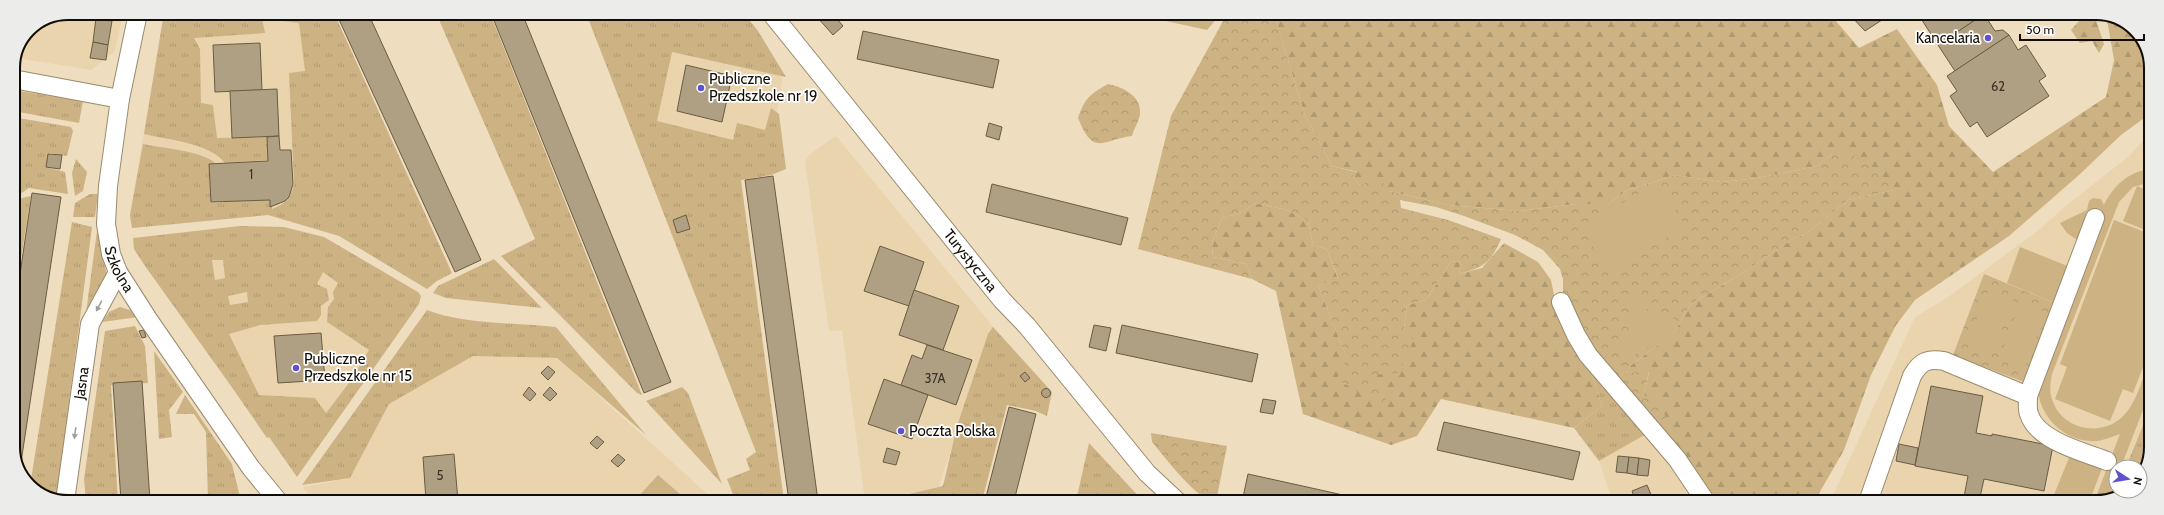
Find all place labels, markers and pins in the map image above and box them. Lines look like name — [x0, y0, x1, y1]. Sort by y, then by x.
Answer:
place label: Kancelaria — [1916, 29, 1981, 47]
marker: Kancelaria — [1983, 33, 1993, 43]
place label: Publiczne Przedszkole nr 19 — [709, 70, 817, 105]
marker: Publiczne Przedszkole nr 19 — [696, 83, 706, 93]
place label: Publiczne Przedszkole nr 15 — [304, 350, 412, 385]
marker: Publiczne Przedszkole nr 15 — [291, 363, 301, 373]
place label: Poczta Polska — [909, 422, 996, 440]
marker: Poczta Polska — [896, 426, 906, 436]

